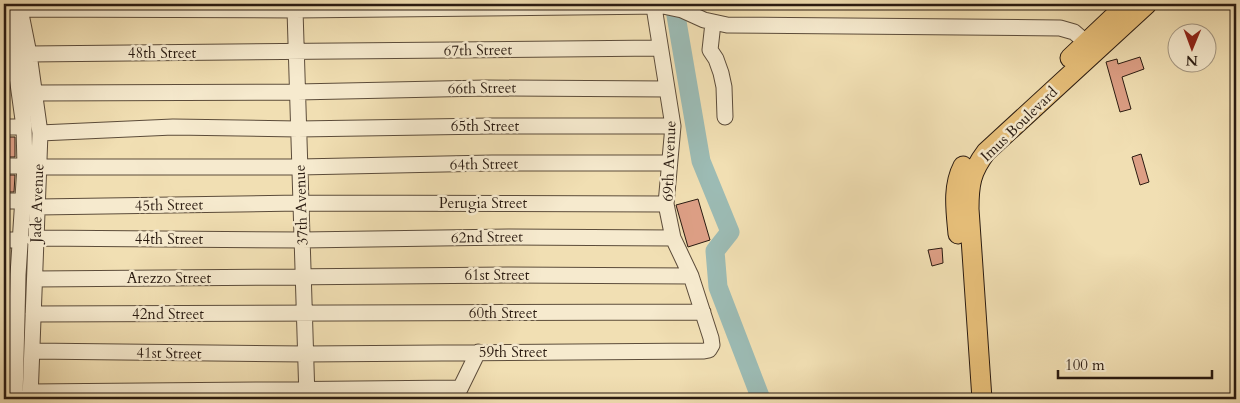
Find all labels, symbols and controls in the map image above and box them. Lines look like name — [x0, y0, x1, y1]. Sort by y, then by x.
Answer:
north arrow — [1168, 22, 1218, 72]
street label: 67th Street — [444, 39, 513, 61]
street label: 48th Street — [128, 43, 196, 63]
text: N — [1186, 51, 1198, 70]
street label: 66th Street — [448, 77, 517, 99]
street label: Imus Boulevard — [976, 82, 1062, 166]
street label: 65th Street — [451, 116, 519, 136]
street label: 69th Avenue — [658, 120, 680, 202]
street label: 64th Street — [450, 153, 519, 175]
street label: Jade Avenue — [26, 163, 48, 245]
street label: 37th Avenue — [290, 164, 312, 246]
street label: Perugia Street — [439, 193, 528, 213]
street label: 45th Street — [135, 194, 204, 216]
street label: 62nd Street — [451, 226, 523, 248]
street label: 44th Street — [135, 229, 203, 249]
street label: 61st Street — [464, 265, 530, 285]
street label: Arezzo Street — [127, 268, 212, 288]
street label: 60th Street — [469, 303, 537, 323]
street label: 42nd Street — [132, 304, 204, 324]
street label: 41st Street — [136, 342, 202, 364]
street label: 59th Street — [479, 342, 547, 362]
scale bar — [1058, 348, 1211, 380]
text: 100 m — [1065, 355, 1105, 375]

